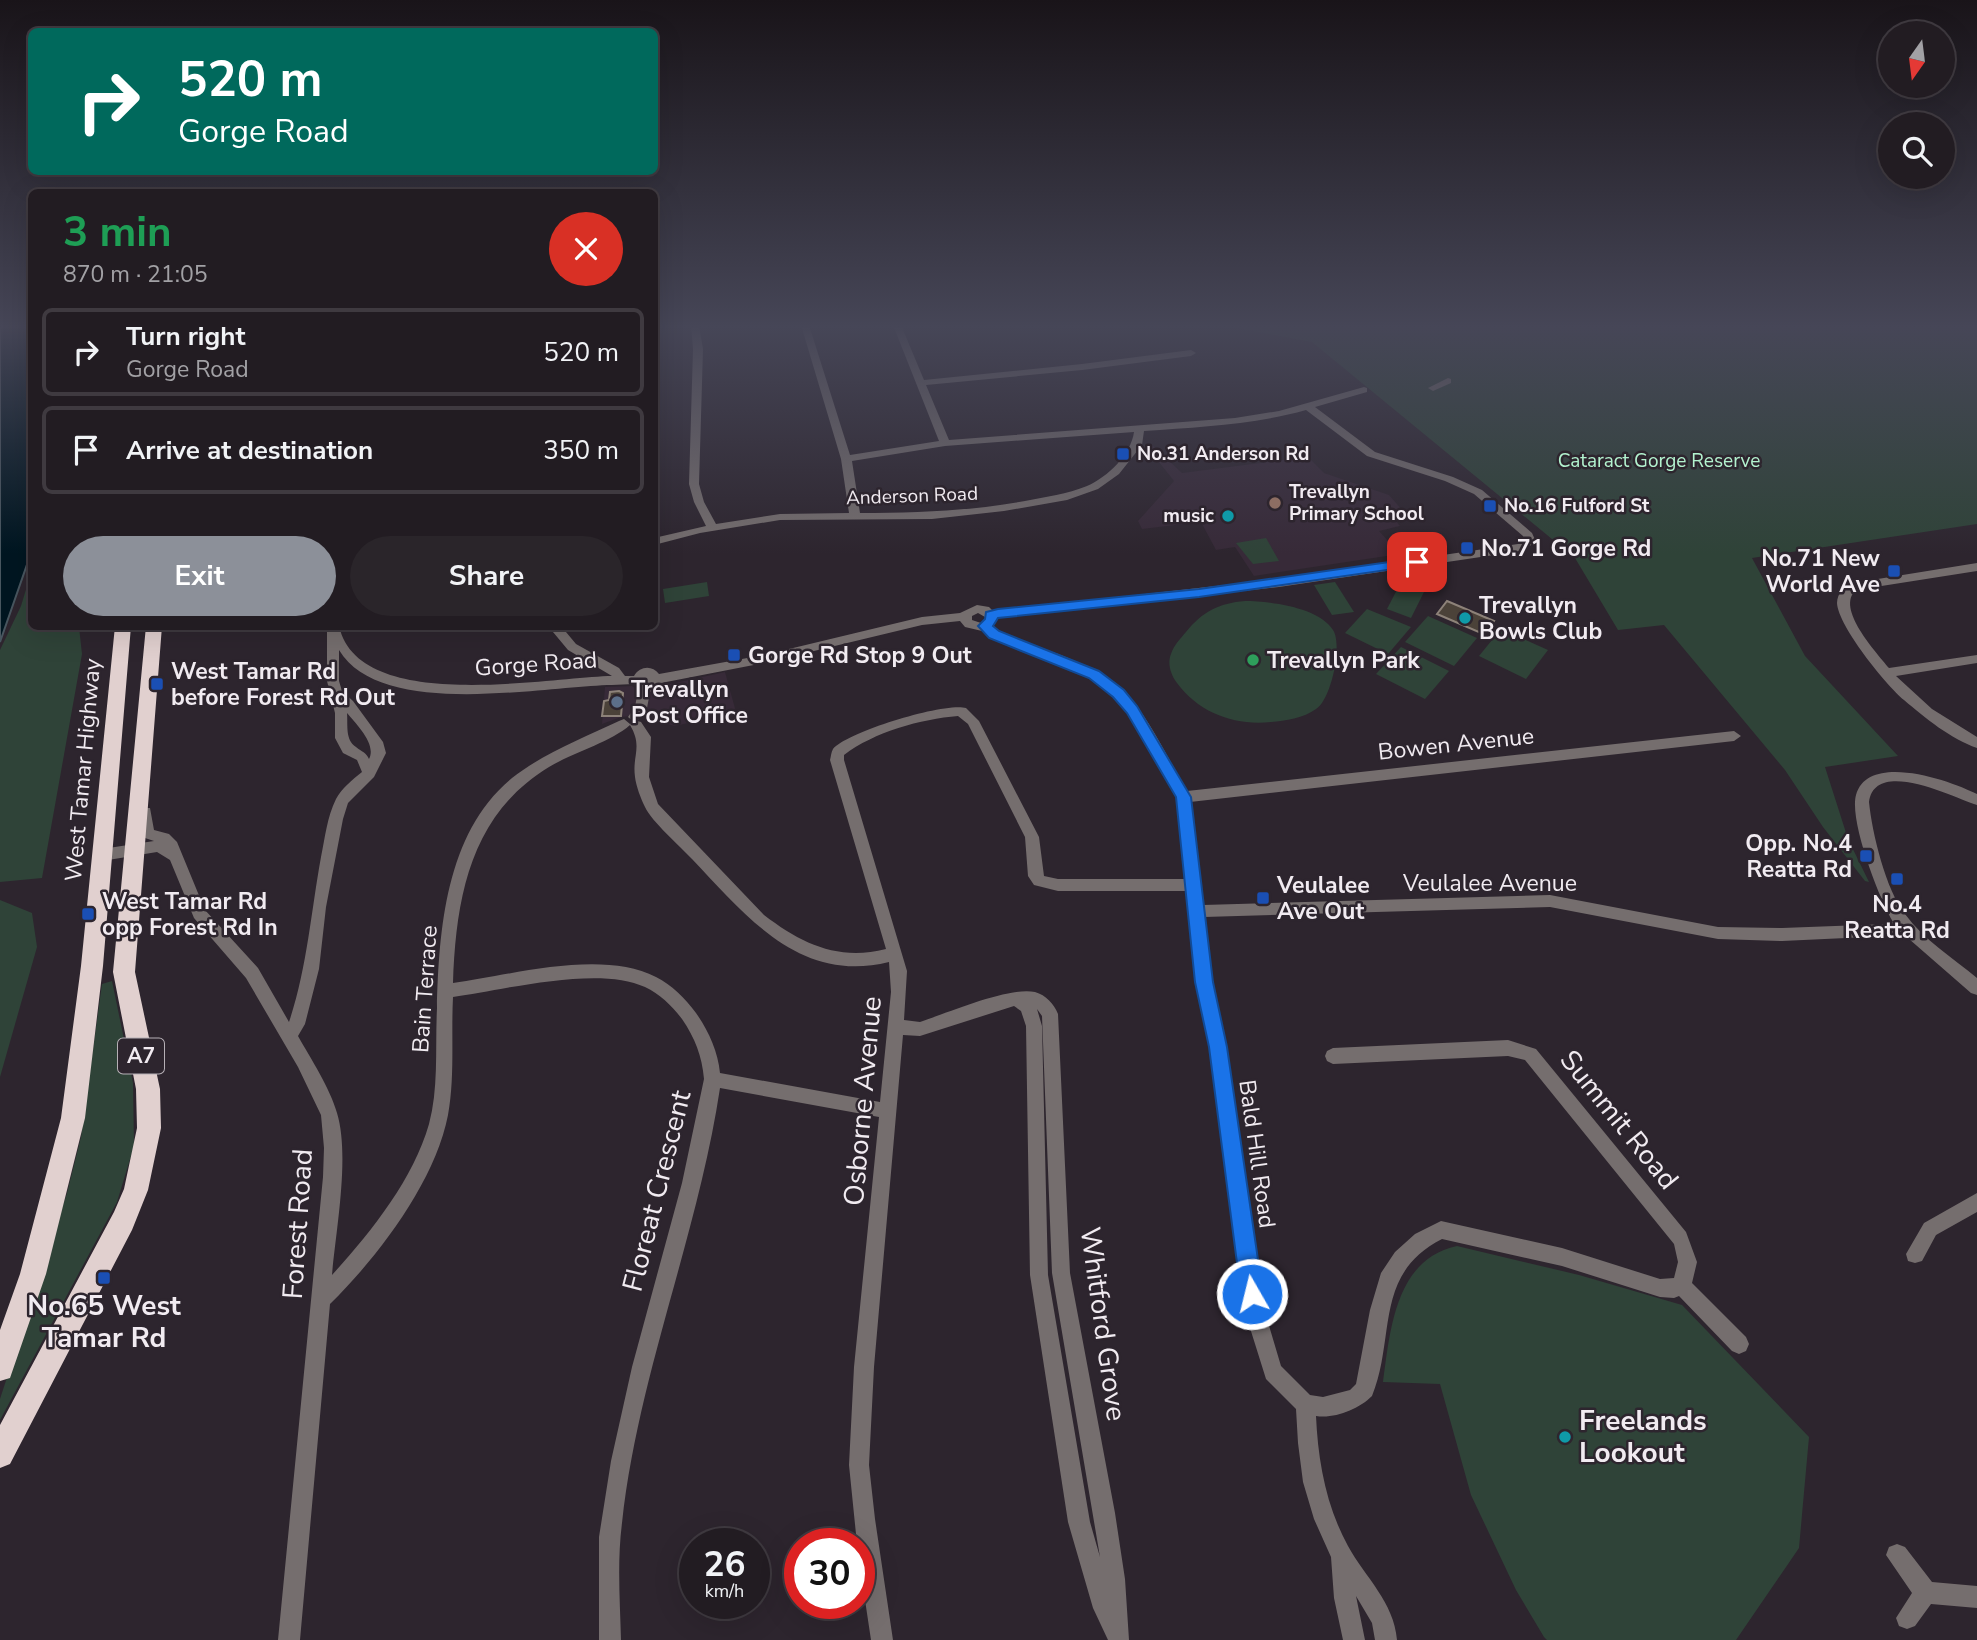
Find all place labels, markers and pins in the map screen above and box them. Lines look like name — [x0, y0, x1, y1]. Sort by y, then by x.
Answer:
place label: No.31 Anderson Rd — [1137, 441, 1309, 467]
marker: No.31 Anderson Rd — [1115, 446, 1131, 462]
place label: Trevallyn Primary School — [1289, 479, 1424, 527]
place label: No.16 Fulford St — [1504, 493, 1650, 519]
marker: Trevallyn Primary School — [1267, 495, 1283, 511]
marker: No.16 Fulford St — [1482, 498, 1498, 514]
place label: music — [1163, 503, 1214, 529]
marker: music — [1220, 508, 1236, 524]
pin — [1387, 532, 1447, 592]
place label: No.71 Gorge Rd — [1481, 533, 1651, 564]
marker: No.71 Gorge Rd — [1459, 540, 1475, 556]
place label: No.71 New World Ave — [1761, 543, 1880, 600]
marker: No.71 New World Ave — [1886, 563, 1902, 579]
place label: Trevallyn Bowls Club — [1479, 590, 1602, 647]
marker: Trevallyn Bowls Club — [1457, 610, 1473, 626]
place label: Gorge Rd Stop 9 Out — [748, 640, 972, 671]
place label: Trevallyn Park — [1267, 645, 1420, 676]
marker: Gorge Rd Stop 9 Out — [726, 647, 742, 663]
marker: Trevallyn Park — [1245, 652, 1261, 668]
place label: West Tamar Rd before Forest Rd Out — [171, 656, 395, 713]
place label: Trevallyn Post Office — [631, 674, 748, 731]
marker: West Tamar Rd before Forest Rd Out — [149, 676, 165, 692]
marker: Trevallyn Post Office — [609, 694, 625, 710]
place label: Opp. No.4 Reatta Rd — [1745, 828, 1852, 885]
marker: Opp. No.4 Reatta Rd — [1858, 848, 1874, 864]
place label: Veulalee Ave Out — [1276, 870, 1370, 927]
marker: No.4 Reatta Rd — [1889, 871, 1905, 887]
place label: West Tamar Rd opp Forest Rd In — [102, 886, 278, 943]
place label: No.4 Reatta Rd — [1844, 889, 1950, 946]
marker: Veulalee Ave Out — [1255, 890, 1271, 906]
marker: West Tamar Rd opp Forest Rd In — [80, 906, 96, 922]
marker: No.65 West Tamar Rd — [96, 1270, 112, 1286]
place label: No.65 West Tamar Rd — [27, 1287, 181, 1357]
place label: Freelands Lookout — [1579, 1402, 1707, 1472]
marker: Freelands Lookout — [1557, 1429, 1573, 1445]

